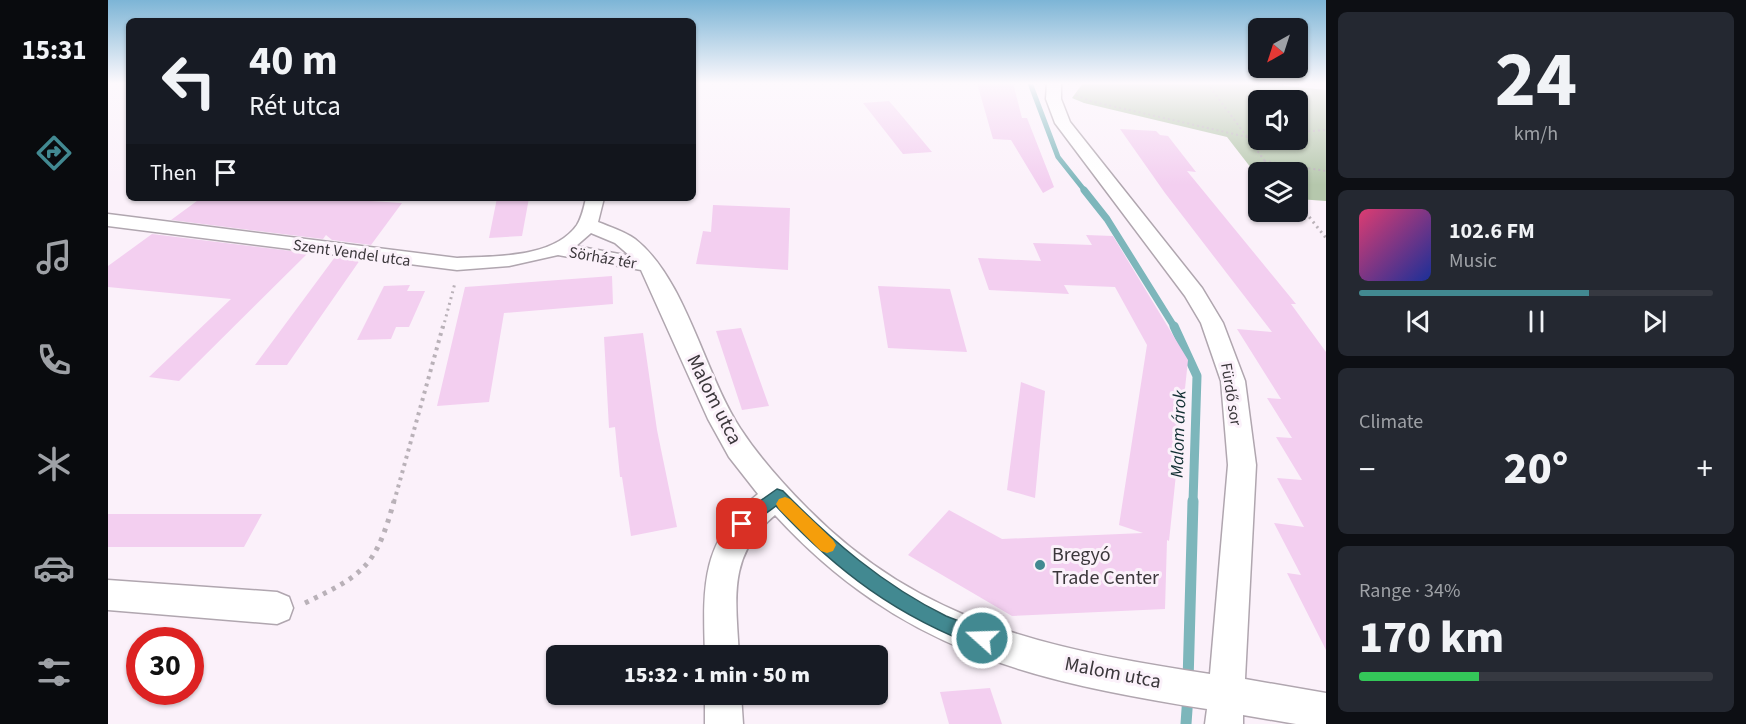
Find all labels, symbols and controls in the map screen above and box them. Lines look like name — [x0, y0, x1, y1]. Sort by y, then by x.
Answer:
north arrow — [1248, 18, 1308, 78]
map controls — [1248, 18, 1308, 222]
text: 24 — [1495, 25, 1577, 136]
text: 15:31 — [21, 31, 87, 70]
text: 40 m — [249, 31, 338, 91]
icon: left — [150, 42, 228, 120]
text: Rét utca — [249, 87, 341, 126]
button: sound — [1248, 90, 1308, 150]
text: km/h — [1514, 120, 1558, 148]
icon: directions — [33, 132, 75, 174]
icon: arrive — [209, 156, 242, 189]
text: Then — [150, 157, 197, 189]
button: layers — [1248, 162, 1308, 222]
text: 102.6 FM — [1449, 215, 1535, 247]
street label: Szent Vendel utca — [292, 234, 412, 272]
icon: music — [33, 236, 75, 278]
street label: Sörház tér — [567, 241, 639, 275]
text: Music — [1449, 247, 1497, 275]
icon: previous — [1402, 305, 1435, 338]
icon: pause — [1520, 305, 1553, 338]
icon: next — [1638, 305, 1671, 338]
icon: phone — [33, 339, 75, 381]
street label: Malom utca — [679, 350, 749, 449]
street label: Fürdő sor — [1215, 361, 1247, 428]
water label: Malom árok — [1164, 389, 1193, 478]
text: Climate — [1359, 408, 1423, 436]
text: 20° — [1504, 437, 1568, 501]
icon: climate — [33, 443, 75, 485]
text: − — [1359, 446, 1375, 493]
text: + — [1697, 446, 1713, 493]
pin — [716, 498, 767, 549]
icon: arrive — [725, 507, 758, 540]
place label: Bregyó Trade Center — [1052, 541, 1159, 592]
icon: car — [33, 547, 75, 589]
marker: Bregyó Trade Center — [1033, 558, 1047, 572]
text: Range · 34% — [1359, 577, 1460, 605]
position arrow — [950, 606, 1014, 670]
text: 170 km — [1359, 606, 1504, 670]
speed limit sign: 30 — [126, 627, 204, 705]
street label: Malom utca — [1062, 650, 1163, 696]
icon: filters — [33, 651, 75, 693]
text: 15:32 · 1 min · 50 m — [624, 659, 810, 691]

